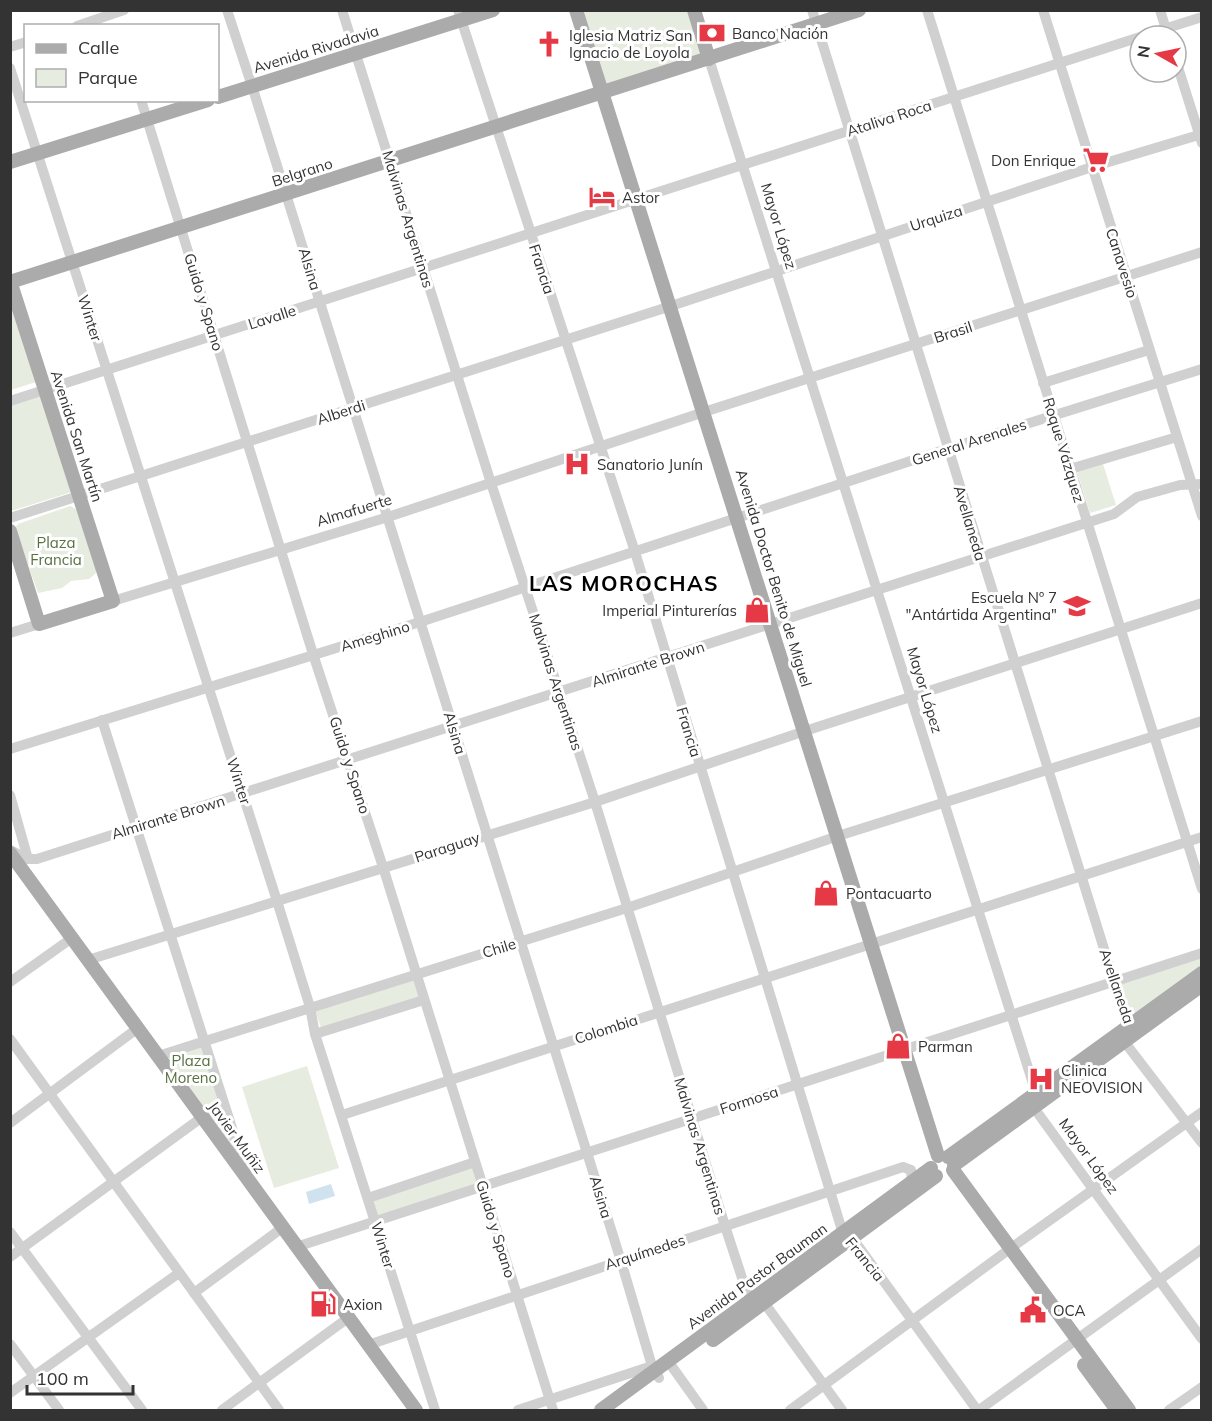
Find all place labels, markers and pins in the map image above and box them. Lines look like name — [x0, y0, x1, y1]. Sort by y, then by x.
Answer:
bank icon: Banco Nación — [697, 18, 727, 48]
place label: Banco Nación — [732, 24, 828, 43]
place label: Iglesia Matriz San Ignacio de Loyola — [569, 26, 693, 62]
church icon: Iglesia Matriz San Ignacio de Loyola — [534, 29, 564, 59]
supermarket icon: Don Enrique — [1081, 145, 1111, 175]
place label: Don Enrique — [991, 151, 1076, 170]
hotel icon: Astor — [587, 182, 617, 212]
place label: Astor — [622, 188, 660, 207]
hospital icon: Sanatorio Junín — [562, 449, 592, 479]
place label: Sanatorio Junín — [597, 455, 703, 474]
place label: Escuela Nº 7 "Antártida Argentina" — [906, 588, 1057, 624]
school or university icon: Escuela Nº 7 "Antártida Argentina" — [1062, 591, 1092, 621]
shop icon: Imperial Pinturerías — [742, 595, 772, 625]
place label: Imperial Pinturerías — [602, 601, 737, 620]
shop icon: Pontacuarto — [811, 878, 841, 908]
place label: Pontacuarto — [846, 884, 932, 903]
shop icon: Parman — [883, 1031, 913, 1061]
place label: Parman — [918, 1037, 973, 1056]
place label: Clinica NEOVISION — [1061, 1061, 1143, 1097]
hospital icon: Clinica NEOVISION — [1026, 1064, 1056, 1094]
fuel station icon: Axion — [308, 1289, 338, 1319]
place label: Axion — [343, 1295, 383, 1314]
public building icon: OCA — [1018, 1295, 1048, 1325]
place label: OCA — [1053, 1301, 1086, 1320]

